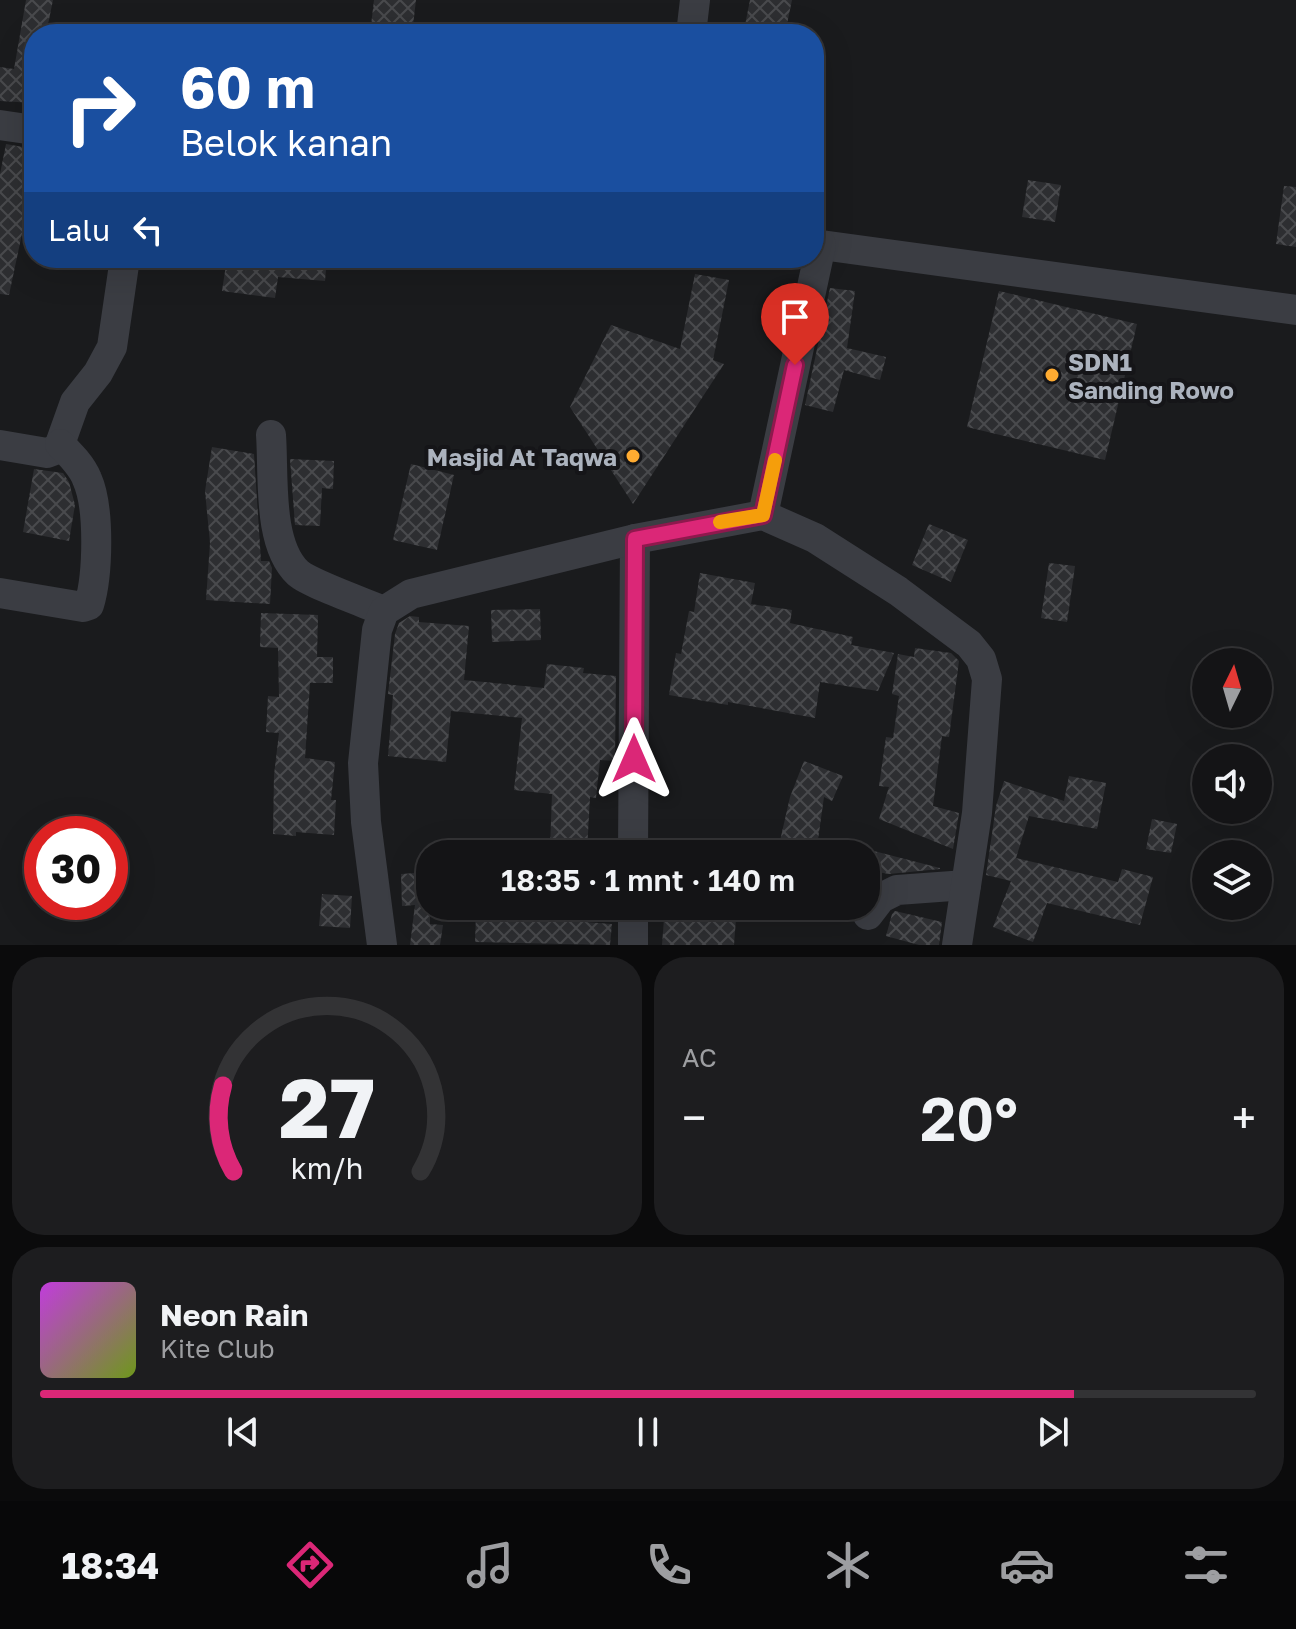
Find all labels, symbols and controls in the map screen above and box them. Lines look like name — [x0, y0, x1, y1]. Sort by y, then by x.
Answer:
text: 60 m — [180, 53, 315, 120]
icon: right — [48, 56, 152, 160]
text: Belok kanan — [180, 121, 392, 164]
icon: left — [126, 208, 170, 252]
text: Lalu — [48, 212, 110, 248]
pin — [761, 283, 829, 365]
icon: arrive — [773, 295, 817, 339]
place label: SDN1 Sanding Rowo — [1068, 347, 1234, 404]
marker: SDN1 Sanding Rowo — [1043, 366, 1061, 384]
place label: Masjid At Taqwa — [427, 442, 617, 471]
marker: Masjid At Taqwa — [624, 447, 642, 465]
north arrow — [1192, 648, 1272, 728]
map controls — [1192, 648, 1272, 920]
position arrow — [592, 717, 676, 801]
button: sound — [1192, 744, 1272, 824]
speed limit sign: 30 — [24, 816, 128, 920]
button: layers — [1192, 840, 1272, 920]
text: 18:35 · 1 mnt · 140 m — [501, 862, 795, 898]
text: AC — [682, 1042, 717, 1073]
text: 27 — [279, 1056, 375, 1156]
text: 20° — [920, 1082, 1018, 1154]
text: − — [682, 1091, 706, 1144]
text: + — [1232, 1091, 1256, 1144]
text: km/h — [291, 1151, 363, 1185]
text: Neon Rain — [160, 1297, 308, 1333]
text: Kite Club — [160, 1333, 275, 1364]
icon: previous — [221, 1410, 265, 1454]
icon: pause — [626, 1410, 670, 1454]
icon: next — [1031, 1410, 1075, 1454]
icon: directions — [282, 1537, 338, 1593]
icon: music — [462, 1537, 518, 1593]
icon: phone — [641, 1537, 697, 1593]
icon: climate — [820, 1537, 876, 1593]
icon: car — [999, 1537, 1055, 1593]
icon: filters — [1178, 1537, 1234, 1593]
text: 18:34 — [62, 1544, 159, 1587]

